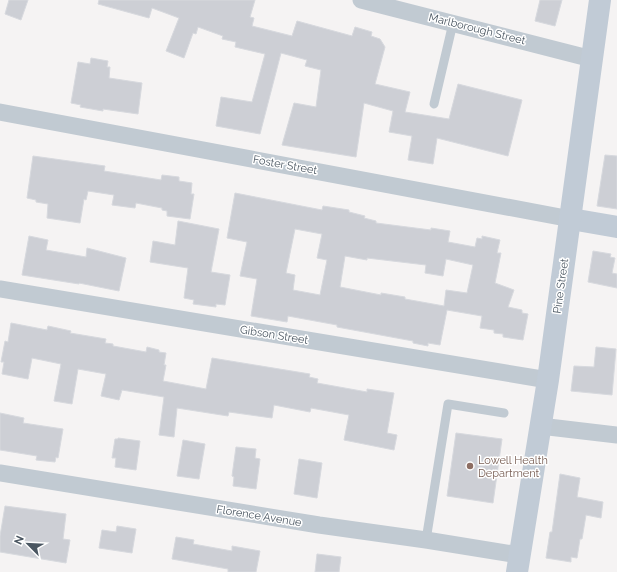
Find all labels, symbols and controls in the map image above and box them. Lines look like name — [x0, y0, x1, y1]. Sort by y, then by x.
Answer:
street label: Marlborough Street — [427, 11, 527, 47]
street label: Foster Street — [252, 153, 318, 177]
street label: Pine Street — [551, 257, 571, 314]
street label: Gibson Street — [239, 323, 309, 347]
place label: Lowell Health Department — [478, 454, 548, 480]
marker: Lowell Health Department — [465, 461, 475, 471]
street label: Florence Avenue — [215, 503, 303, 529]
north arrow — [8, 524, 48, 564]
text: N — [12, 534, 27, 547]

